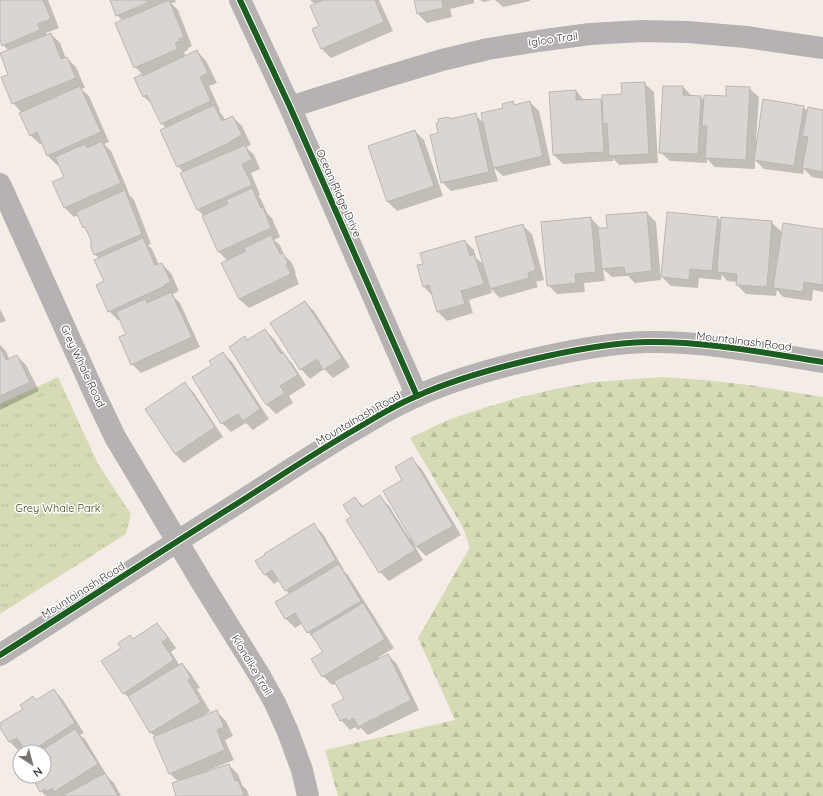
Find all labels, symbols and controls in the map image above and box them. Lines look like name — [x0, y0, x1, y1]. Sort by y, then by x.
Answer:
street label: Igloo Trail — [527, 29, 579, 49]
street label: Ocean Ridge Drive — [313, 147, 365, 239]
street label: Grey Whale Road — [58, 322, 108, 410]
street label: Mountainash Road — [696, 328, 792, 354]
street label: Mountainash Road — [313, 388, 403, 448]
park label: Grey Whale Park — [15, 501, 101, 515]
street label: Mountainash Road — [39, 559, 127, 621]
street label: Klondike Trail — [228, 632, 276, 698]
north arrow — [12, 744, 52, 784]
text: N — [30, 764, 45, 780]

